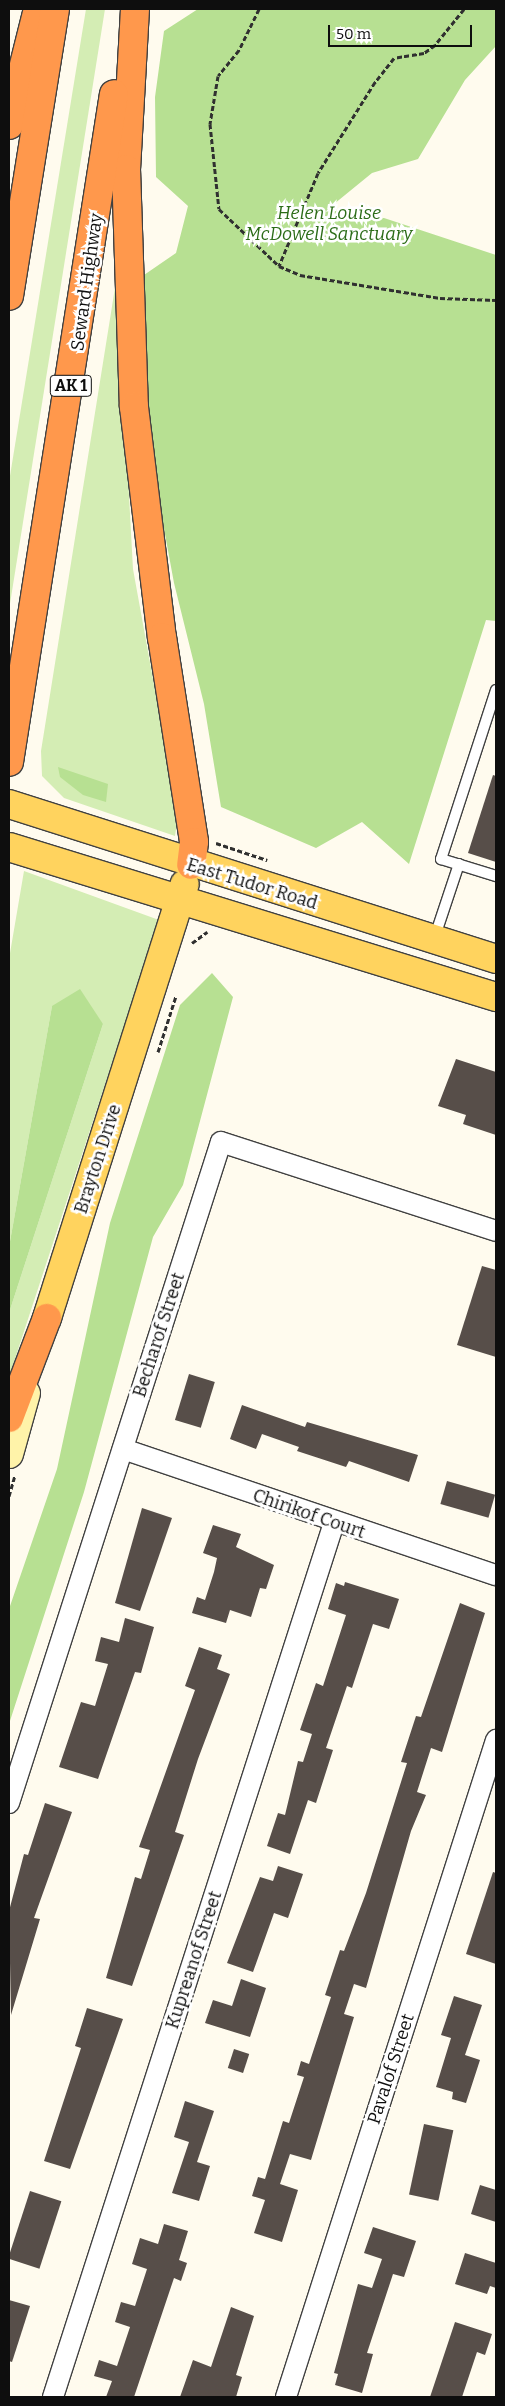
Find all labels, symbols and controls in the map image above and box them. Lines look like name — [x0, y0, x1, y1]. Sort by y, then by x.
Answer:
scale bar — [330, 15, 474, 47]
text: 50 m — [336, 25, 371, 43]
park label: Helen Louise McDowell Sanctuary — [246, 203, 412, 245]
street label: Seward Highway — [67, 212, 107, 352]
road number: AK 1 — [50, 372, 92, 400]
street label: East Tudor Road — [184, 854, 320, 914]
street label: Brayton Drive — [70, 1102, 126, 1216]
street label: Becharof Street — [129, 1270, 189, 1400]
street label: Chirikof Court — [250, 1485, 368, 1543]
street label: Kupreanof Street — [162, 1888, 226, 2032]
street label: Pavalof Street — [363, 2011, 419, 2127]

